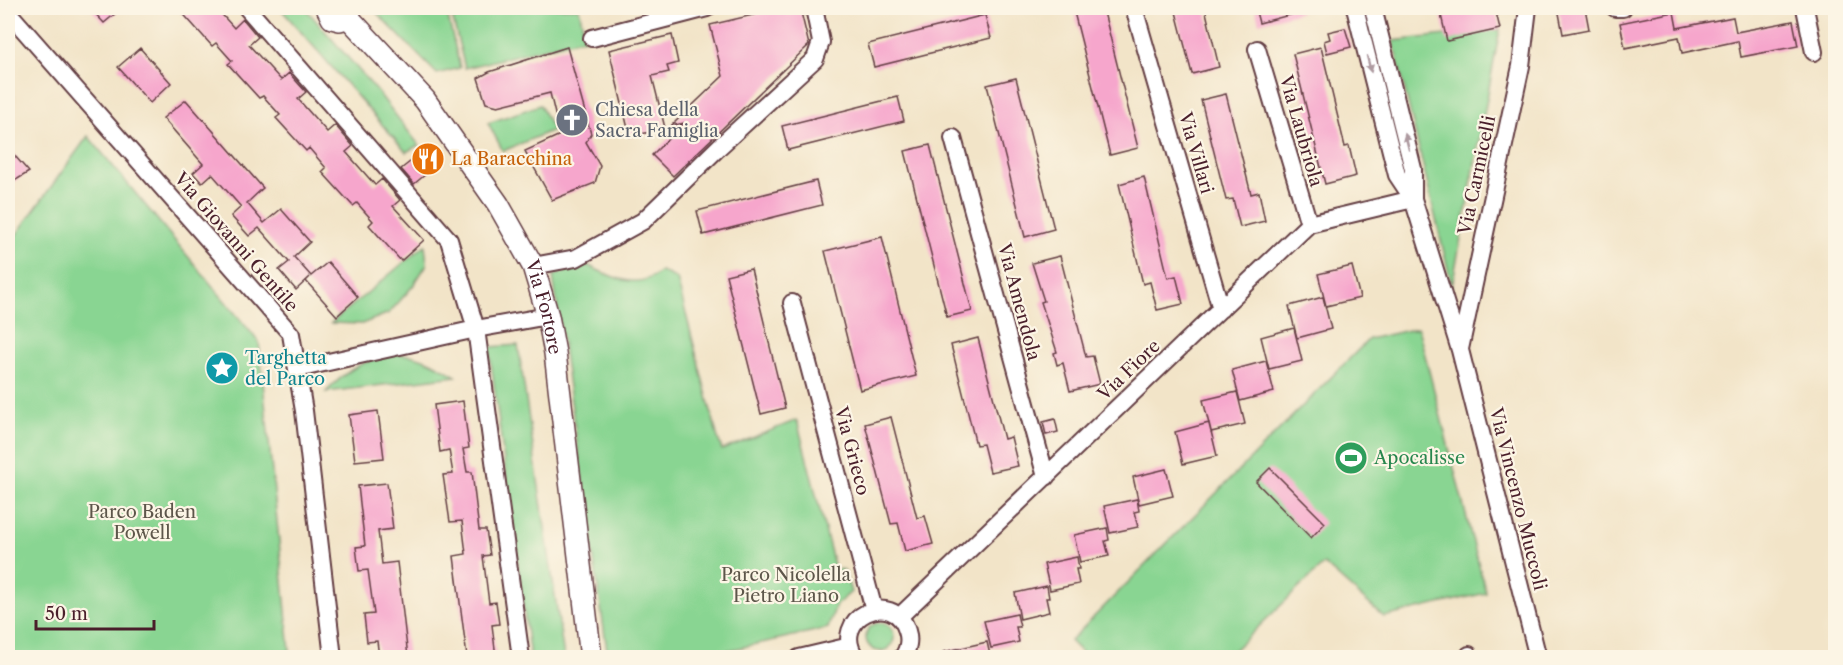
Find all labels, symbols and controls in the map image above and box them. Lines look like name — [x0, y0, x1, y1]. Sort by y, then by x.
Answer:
one-way arrow — [1365, 55, 1375, 73]
street label: Via Laubriola — [1274, 72, 1328, 190]
place label: Chiesa della Sacra Famiglia — [595, 99, 719, 142]
church icon: Chiesa della Sacra Famiglia — [554, 102, 590, 138]
street label: Via Villari — [1174, 109, 1218, 197]
street label: Via Carmicelli — [1453, 113, 1500, 238]
one-way arrow — [1401, 132, 1411, 151]
restaurant icon: La Baracchina — [410, 141, 446, 177]
place label: La Baracchina — [451, 148, 573, 170]
street label: Via Giovanni Gentile — [169, 167, 303, 316]
street label: Via Amendola — [993, 240, 1045, 363]
street label: Via Fortore — [520, 256, 566, 356]
street label: Via Fiore — [1093, 335, 1165, 406]
place label: Targhetta del Parco — [245, 347, 327, 390]
place icon: Targhetta del Parco — [204, 350, 240, 386]
street label: Via Grieco — [829, 403, 874, 498]
street label: Via Vincenzo Muccoli — [1484, 405, 1551, 593]
sports icon: Apocalisse — [1333, 440, 1369, 476]
place label: Apocalisse — [1373, 447, 1465, 469]
park label: Parco Baden Powell — [88, 501, 196, 544]
park label: Parco Nicolella Pietro Liano — [721, 564, 852, 607]
scale bar — [36, 593, 154, 631]
text: 50 m — [45, 603, 88, 625]

